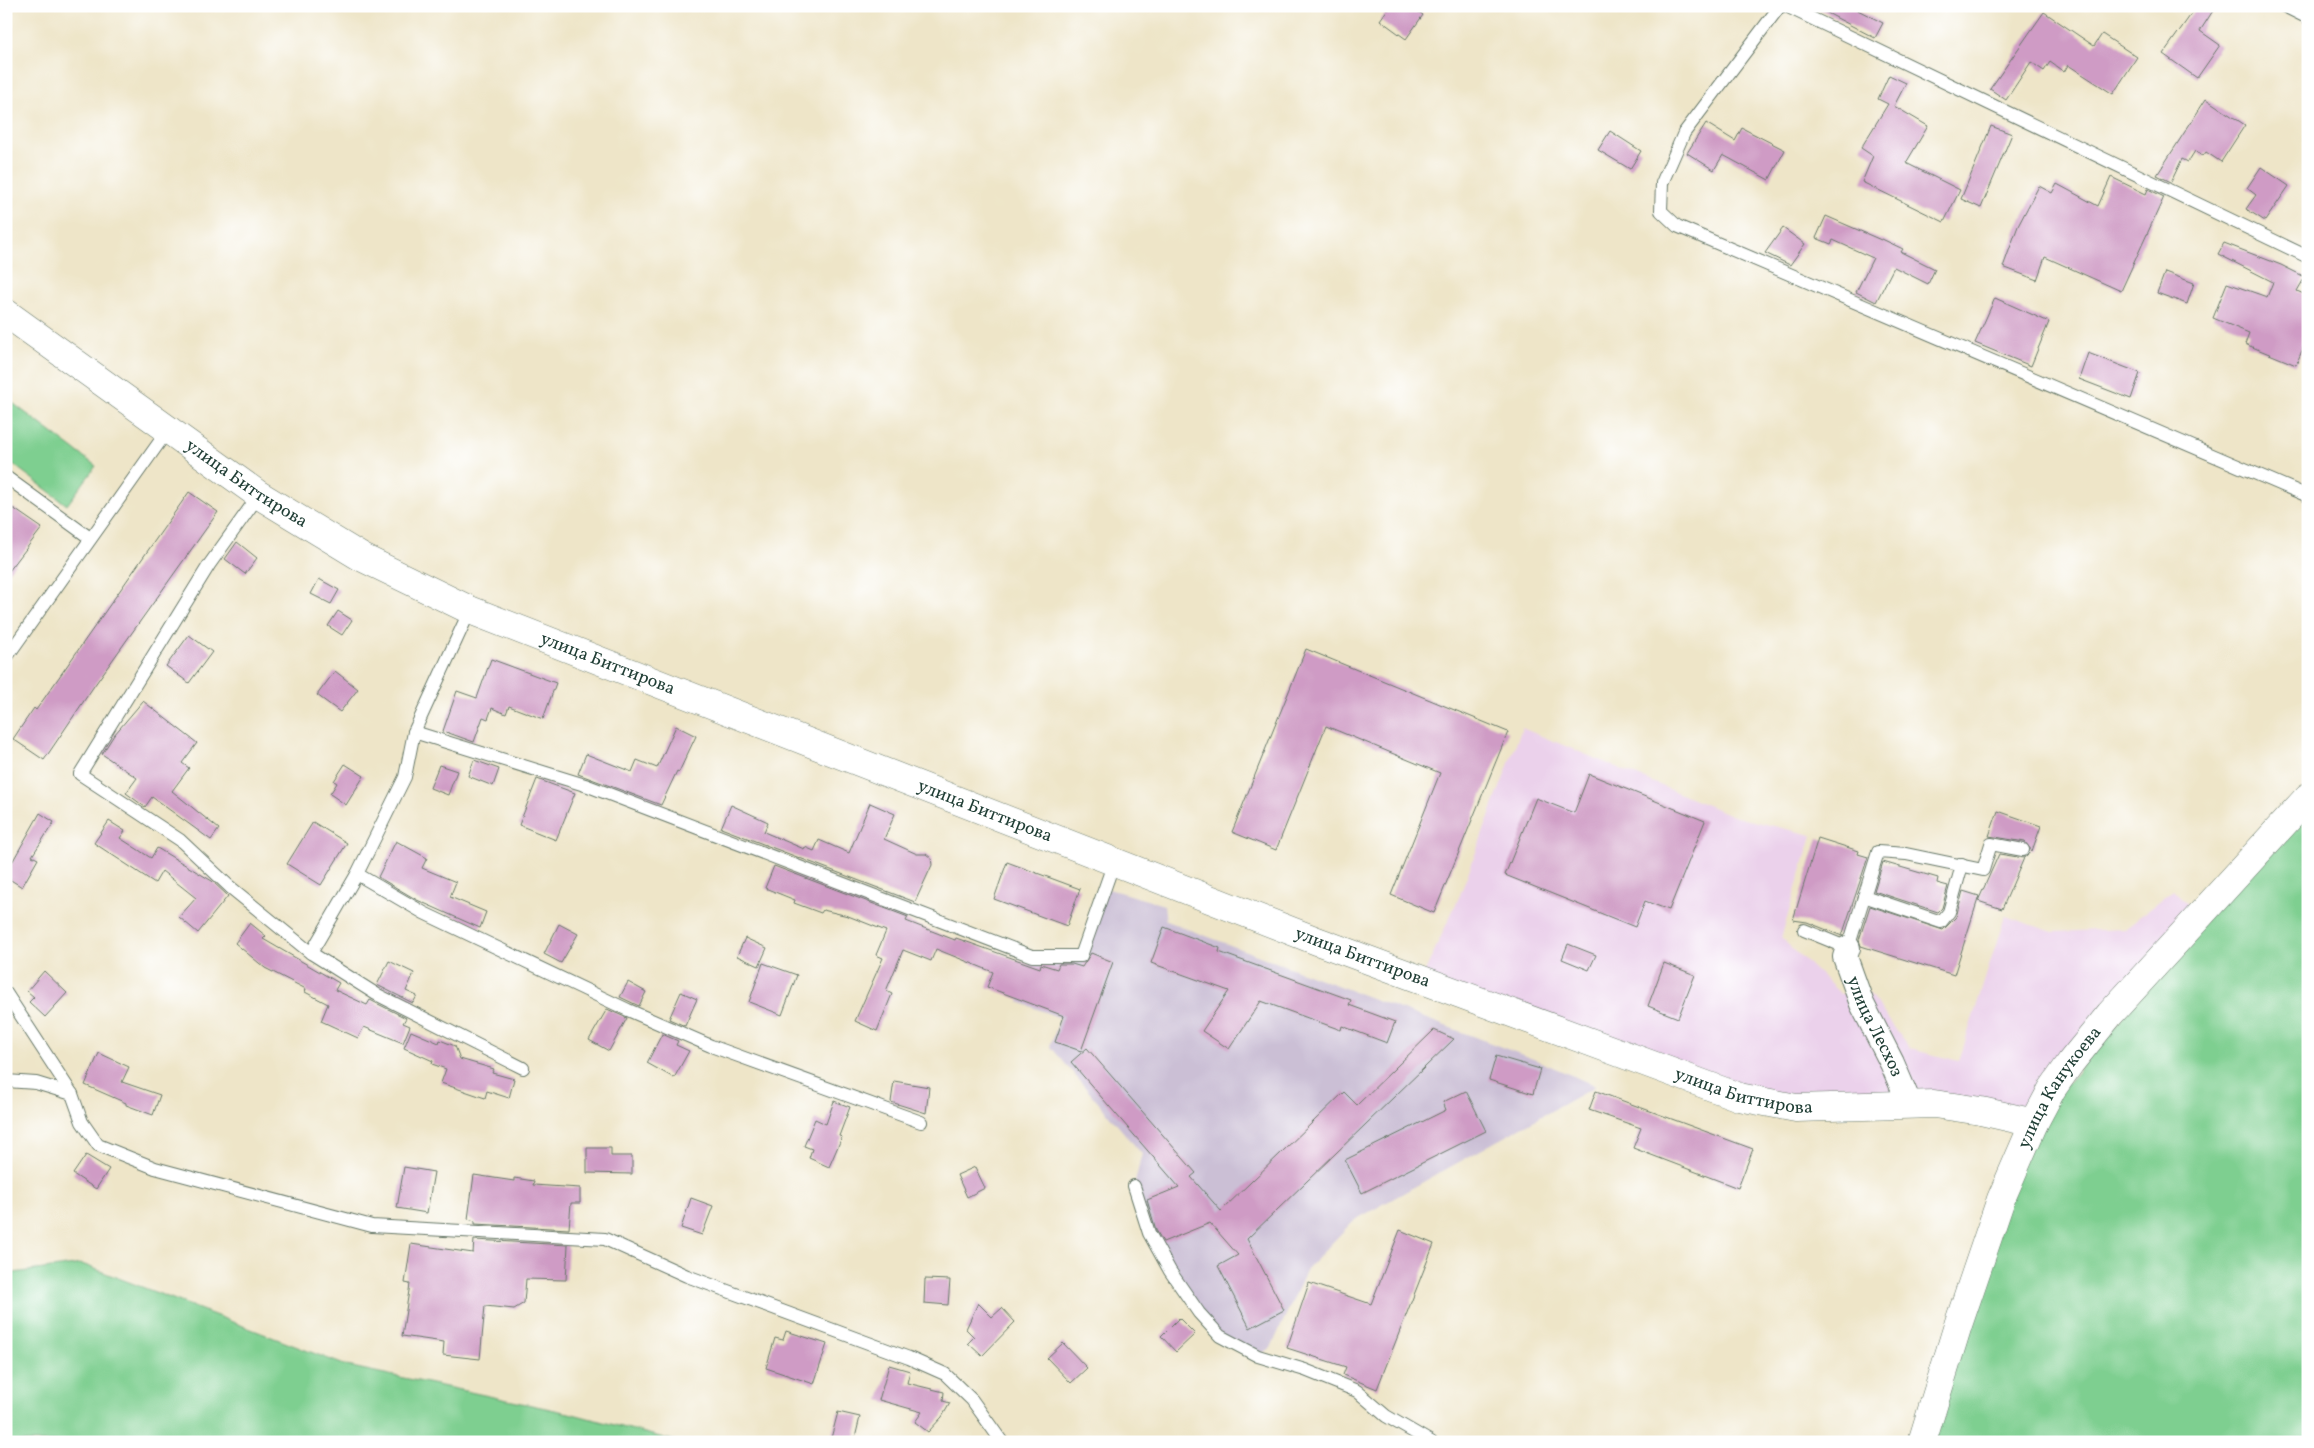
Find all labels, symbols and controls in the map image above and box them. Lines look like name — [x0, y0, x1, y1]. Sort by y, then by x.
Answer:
street label: улица Биттирова — [180, 433, 312, 534]
street label: улица Биттирова — [537, 626, 679, 701]
street label: улица Биттирова — [914, 774, 1056, 849]
street label: улица Биттирова — [1291, 921, 1434, 994]
street label: улица Лесхоз — [1840, 973, 1909, 1081]
street label: улица Канукоева — [2012, 1021, 2108, 1153]
street label: улица Биттирова — [1671, 1062, 1813, 1121]

